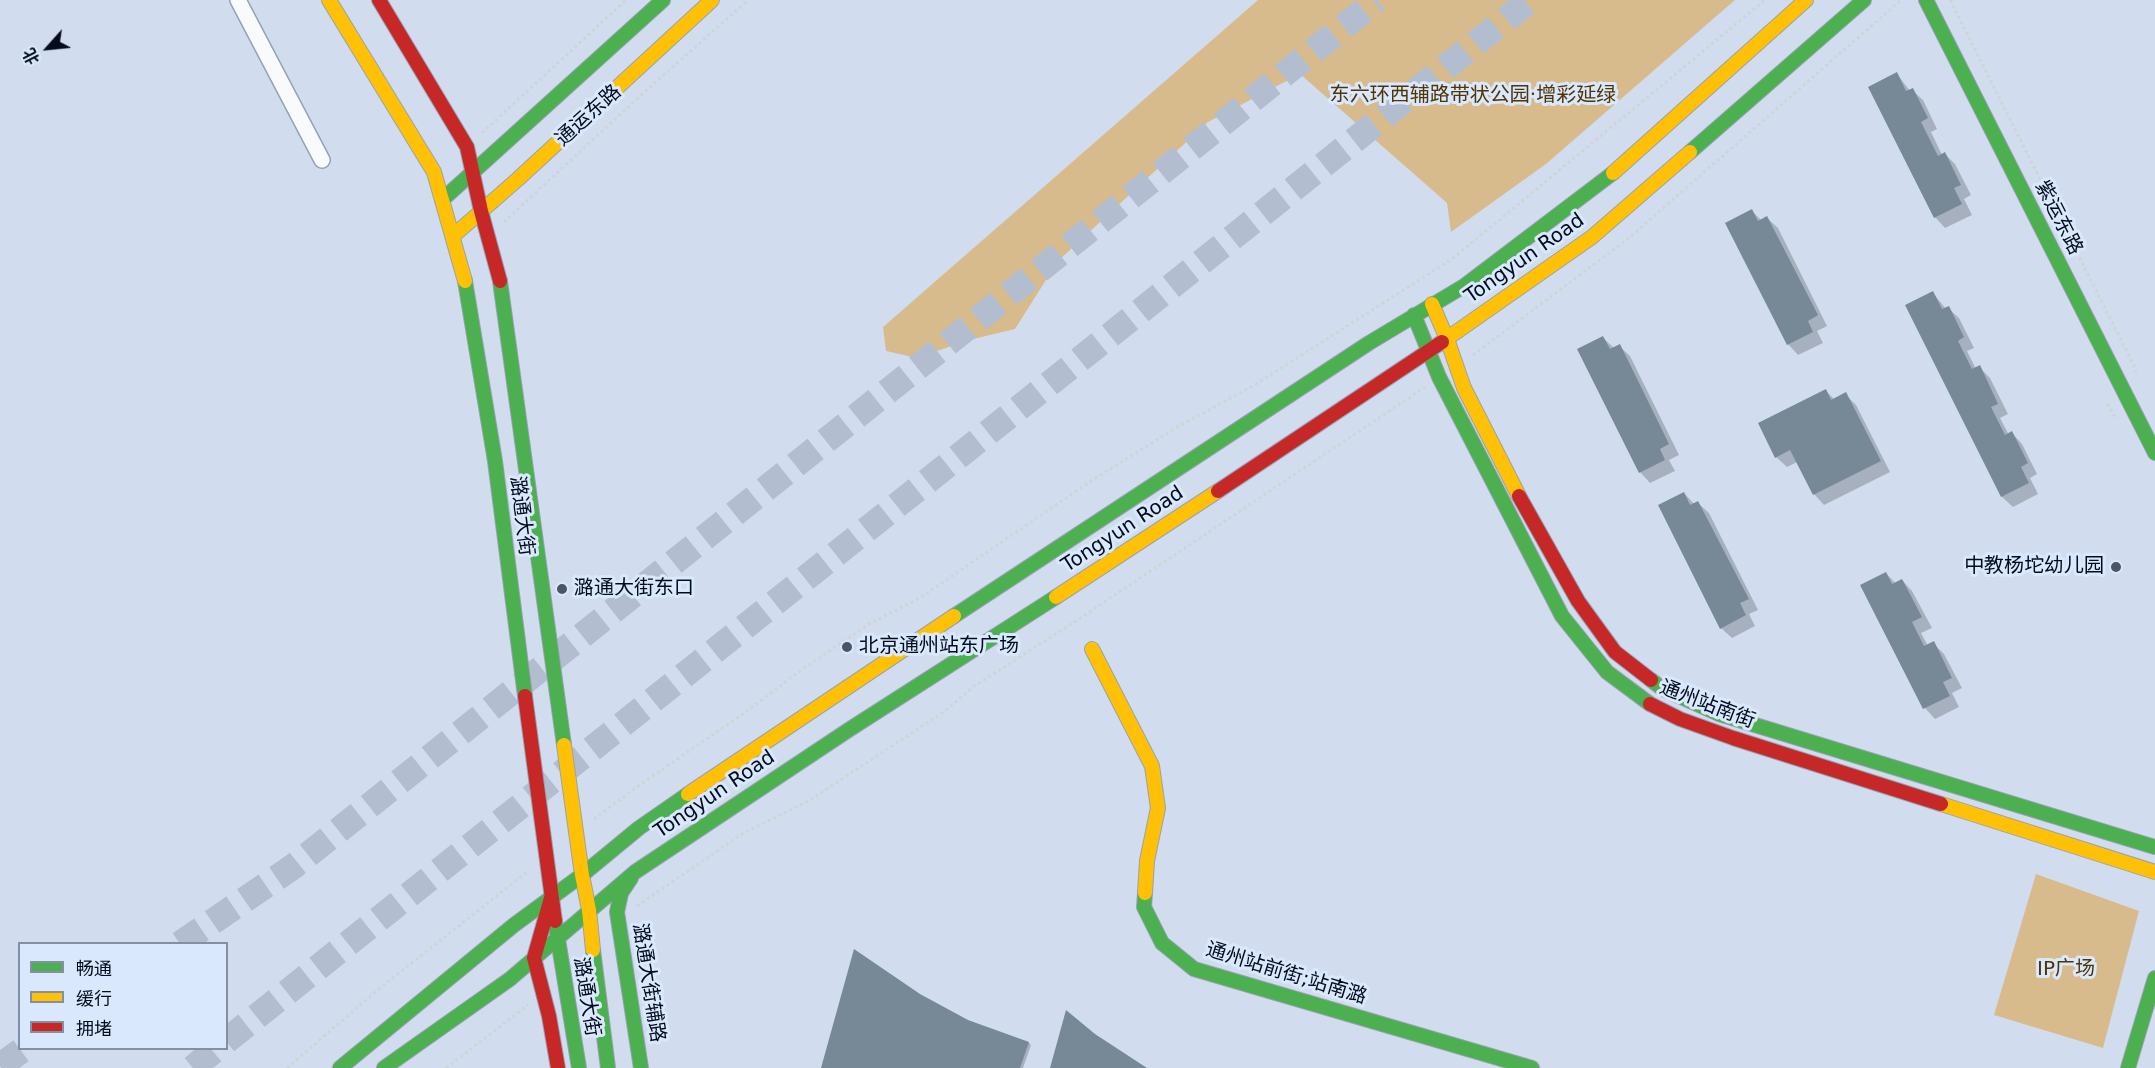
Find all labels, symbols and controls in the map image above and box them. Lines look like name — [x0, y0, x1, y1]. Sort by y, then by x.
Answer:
north arrow — [18, 18, 78, 78]
text: 北 — [19, 45, 44, 68]
street label: 通运东路 — [551, 80, 627, 152]
park label: 东六环西辅路带状公园·增彩延绿 — [1330, 84, 1616, 108]
street label: 紫运东路 — [2029, 177, 2087, 259]
street label: Tongyun Road — [1461, 209, 1589, 309]
street label: 潞通大街 — [504, 475, 538, 557]
street label: Tongyun Road — [1058, 482, 1188, 578]
place label: 中教杨坨幼儿园 — [1964, 555, 2104, 579]
marker: 中教杨坨幼儿园 — [2109, 560, 2123, 574]
place label: 潞通大街东口 — [574, 577, 694, 601]
marker: 潞通大街东口 — [555, 582, 569, 596]
place label: 北京通州站东广场 — [859, 635, 1019, 659]
marker: 北京通州站东广场 — [840, 640, 854, 654]
street label: 通州站南街 — [1656, 676, 1758, 734]
street label: Tongyun Road — [650, 746, 780, 844]
street label: 潞通大街辅路 — [627, 922, 669, 1044]
street label: 通州站前街;站南潞 — [1203, 938, 1369, 1010]
legend — [18, 942, 228, 1050]
street label: 潞通大街 — [568, 956, 604, 1038]
text: 畅通 — [76, 958, 112, 979]
park label: IP广场 — [2037, 958, 2095, 982]
text: 缓行 — [76, 988, 112, 1009]
text: 拥堵 — [76, 1018, 112, 1039]

